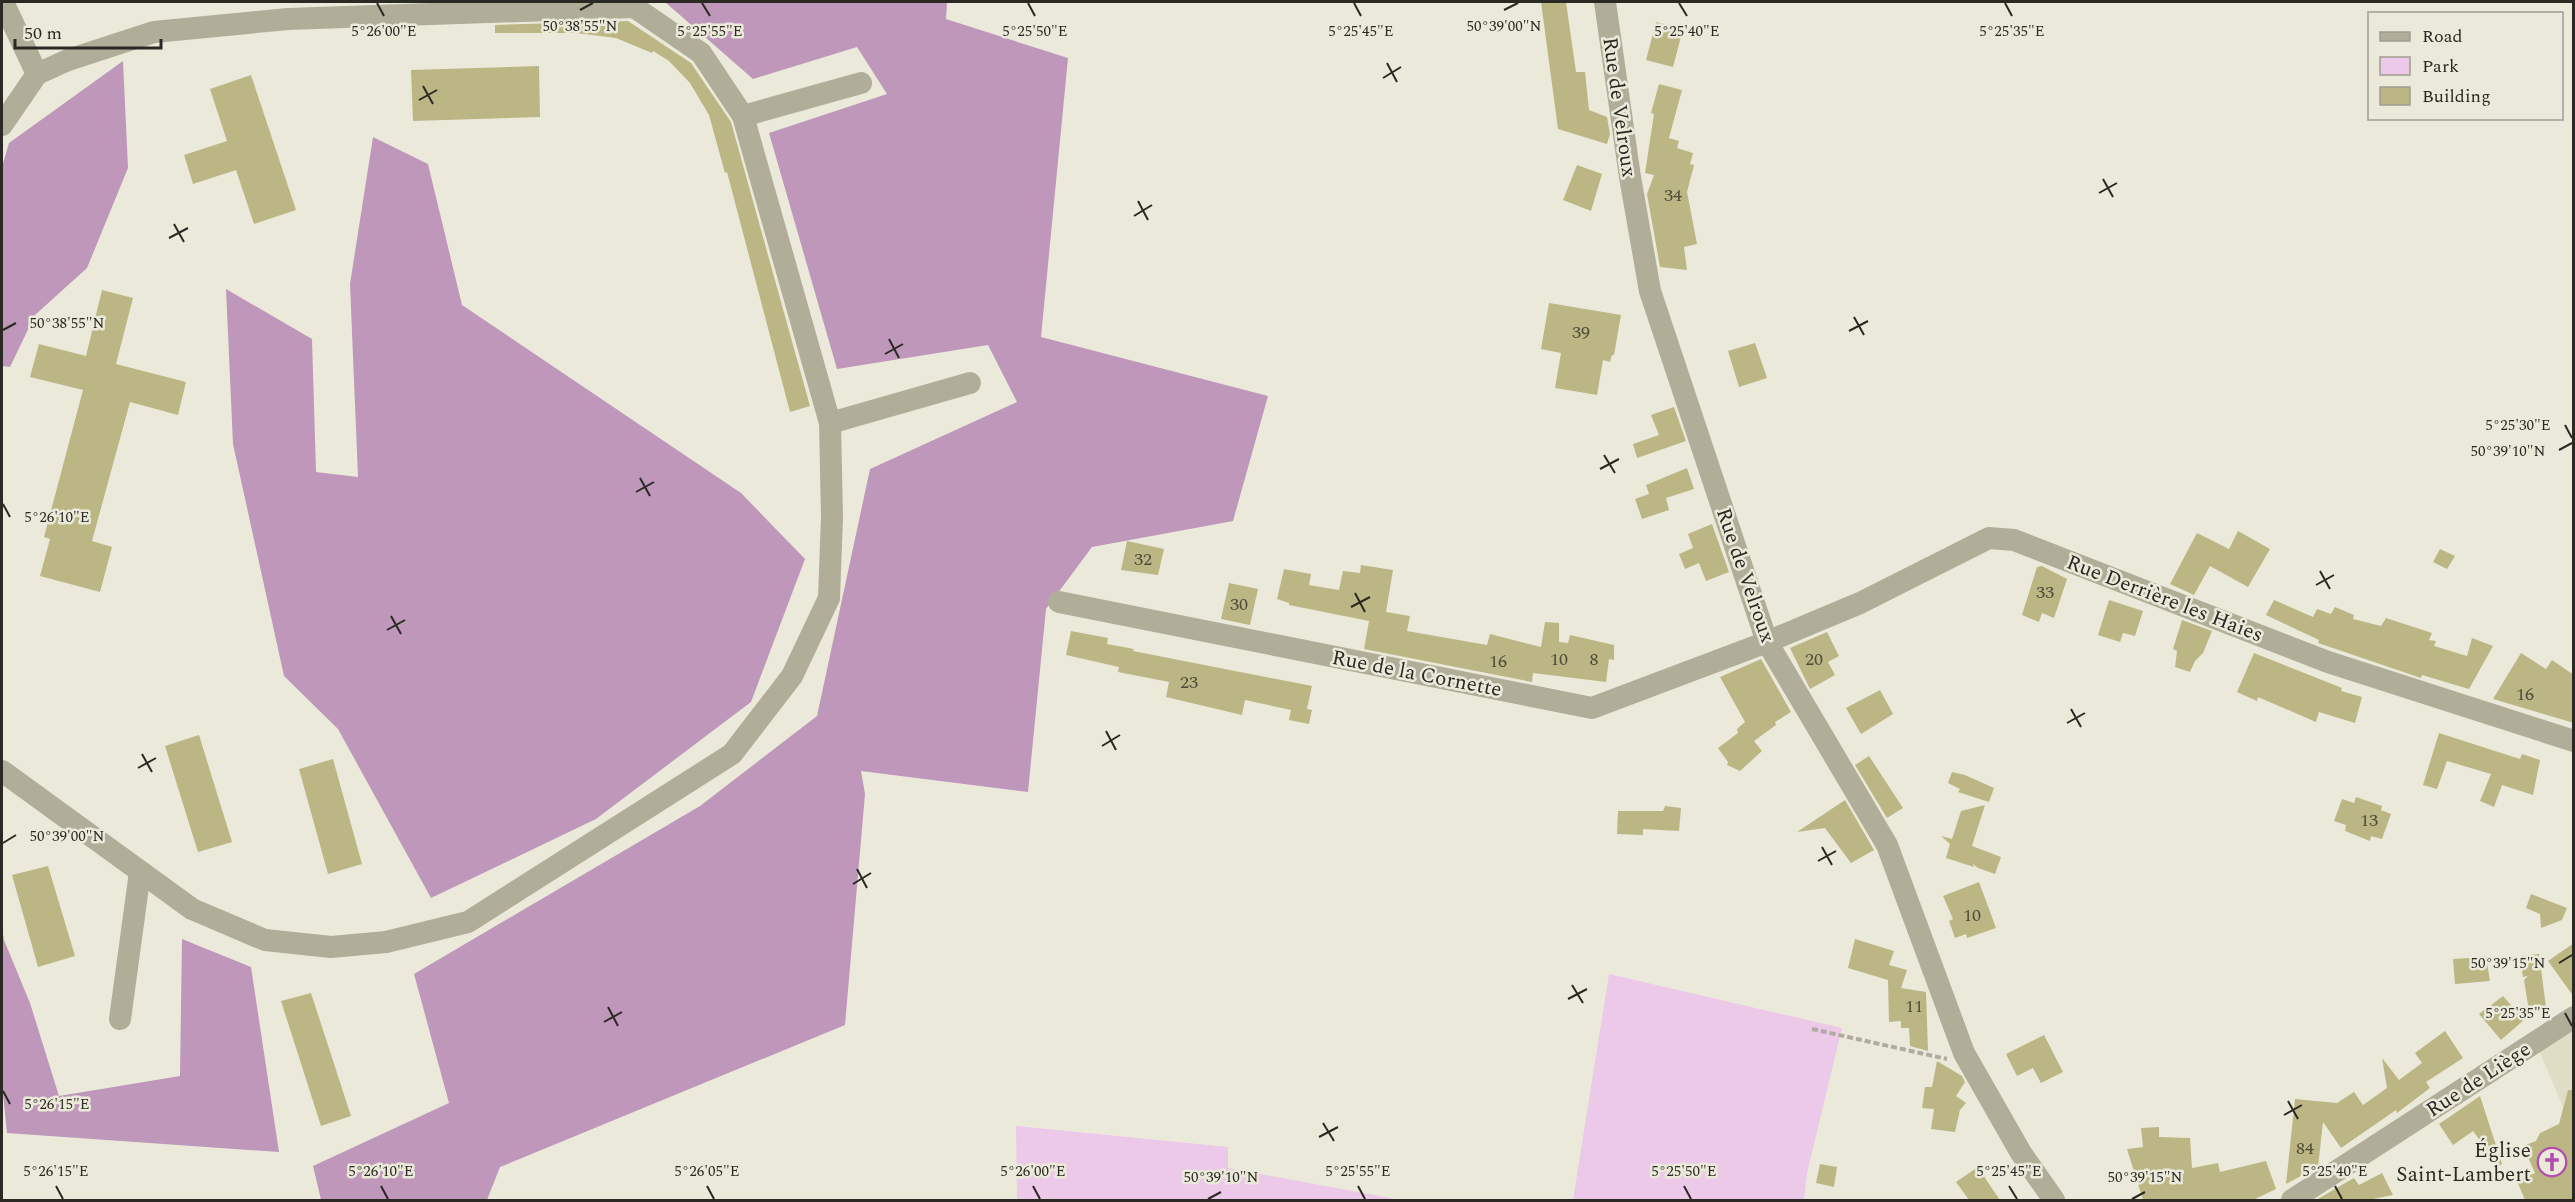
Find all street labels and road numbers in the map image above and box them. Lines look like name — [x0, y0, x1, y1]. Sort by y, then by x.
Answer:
street label: Rue de Velroux — [1593, 35, 1645, 179]
street label: Rue de Velroux — [1707, 503, 1783, 647]
street label: Rue Derrière les Haies — [2062, 547, 2268, 651]
street label: Rue de la Cornette — [1329, 642, 1504, 706]
street label: Rue de Liège — [2420, 1034, 2537, 1126]

